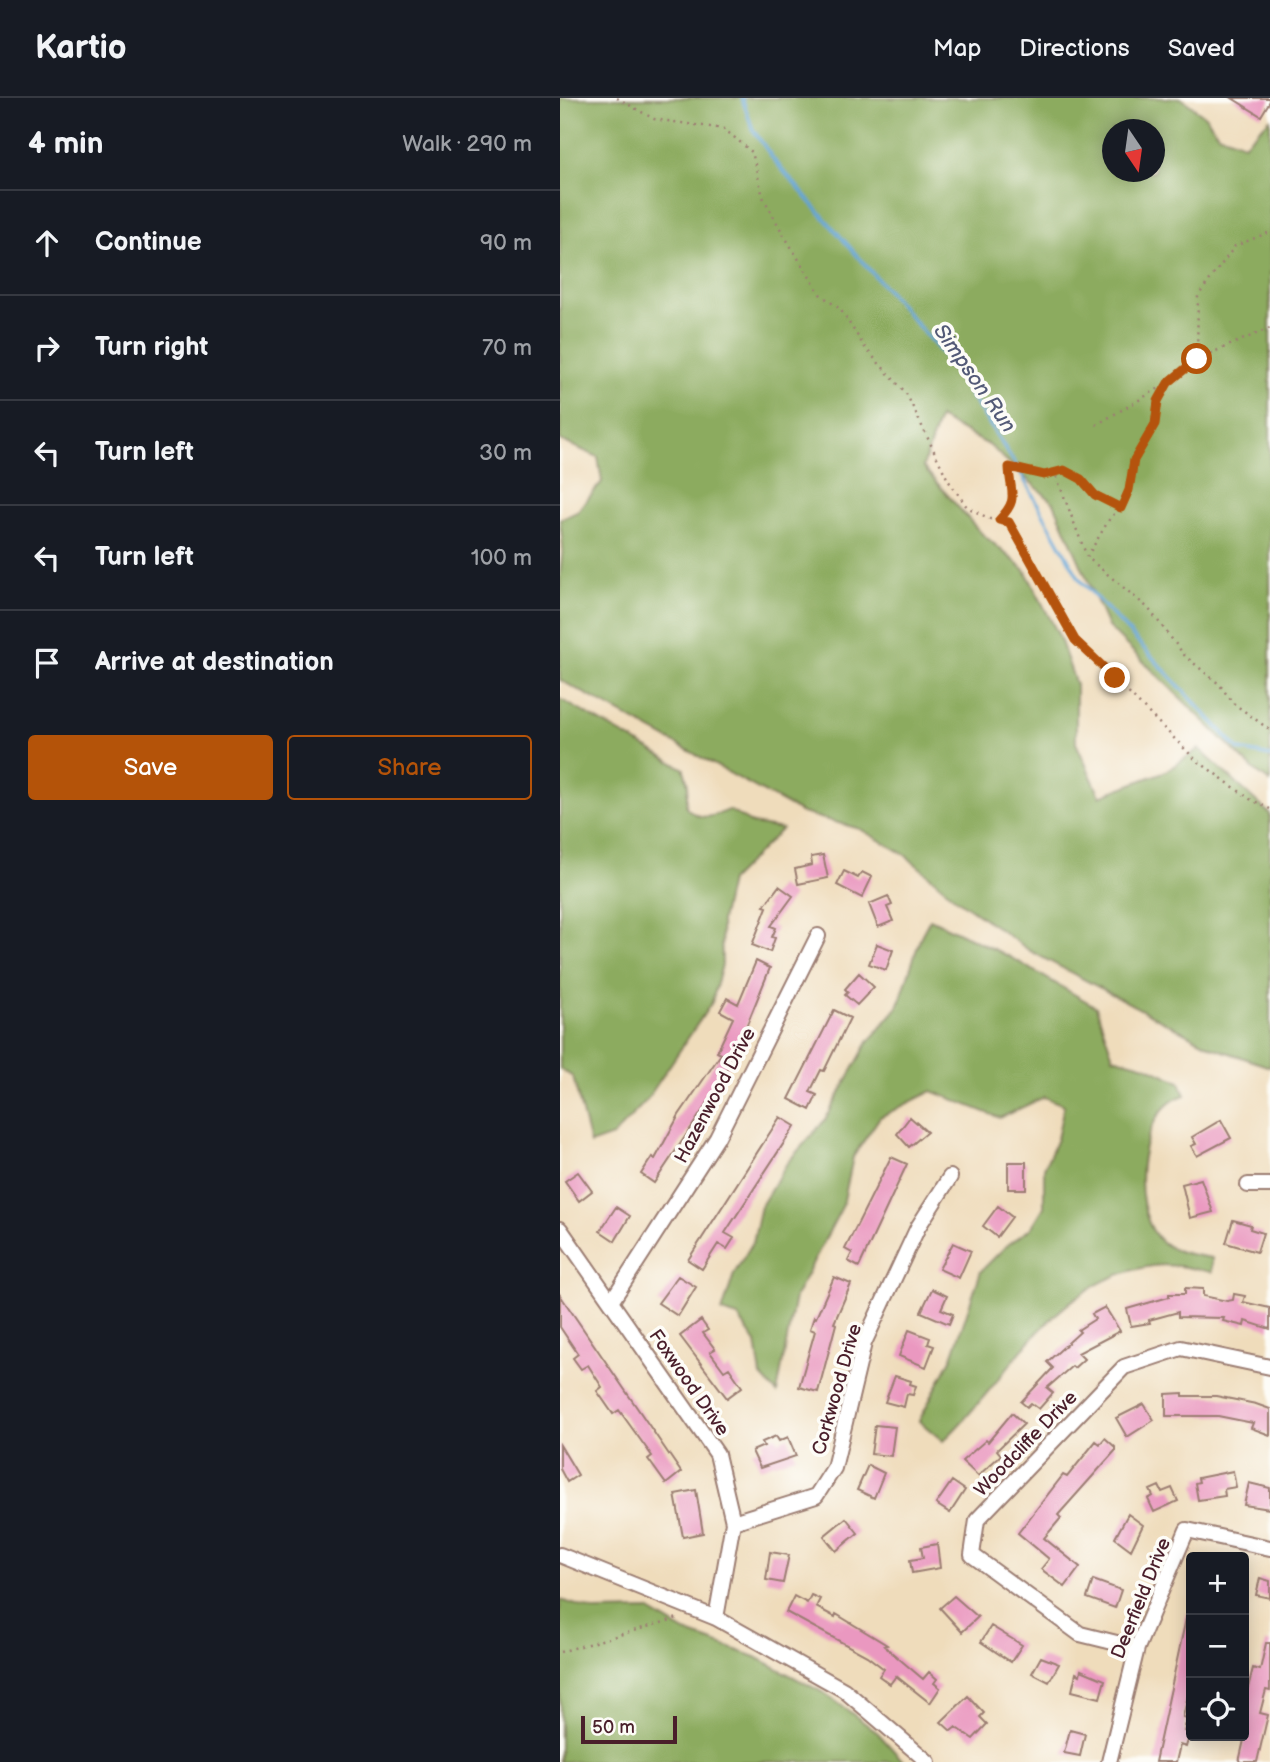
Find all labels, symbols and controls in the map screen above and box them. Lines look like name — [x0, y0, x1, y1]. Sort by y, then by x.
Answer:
text: Kartio — [35, 28, 127, 68]
text: Map — [933, 34, 981, 63]
text: Directions — [1019, 34, 1130, 63]
text: Saved — [1168, 34, 1235, 63]
north arrow — [1102, 119, 1165, 182]
text: 4 min — [28, 126, 103, 162]
text: Walk · 290 m — [402, 130, 532, 158]
icon: ahead — [28, 224, 66, 262]
text: Continue — [95, 227, 202, 258]
text: 90 m — [480, 229, 532, 257]
water label: Simpson Run — [928, 319, 1021, 437]
icon: right — [28, 329, 66, 367]
text: Turn right — [95, 332, 208, 363]
text: 70 m — [482, 334, 532, 362]
route start — [1181, 343, 1212, 374]
icon: left — [28, 434, 66, 472]
text: Turn left — [95, 437, 194, 468]
text: 30 m — [479, 439, 532, 467]
icon: left — [28, 539, 66, 577]
text: Turn left — [95, 542, 194, 573]
text: 100 m — [471, 544, 532, 572]
icon: arrive — [28, 644, 66, 682]
text: Arrive at destination — [95, 647, 334, 678]
route end — [1099, 662, 1130, 693]
button: Save — [28, 735, 273, 800]
button: Share — [287, 735, 532, 800]
street label: Hazenwood Drive — [670, 1024, 761, 1167]
street label: Corkwood Drive — [808, 1321, 867, 1458]
street label: Foxwood Drive — [644, 1325, 734, 1441]
street label: Woodcliffe Drive — [970, 1386, 1082, 1502]
street label: Deerfield Drive — [1107, 1535, 1176, 1662]
map controls — [1186, 1552, 1249, 1741]
button: + — [1186, 1552, 1249, 1615]
button: − — [1186, 1615, 1249, 1678]
button: locate — [1186, 1678, 1249, 1741]
scale bar — [581, 1713, 677, 1745]
text: 50 m — [592, 1716, 635, 1739]

